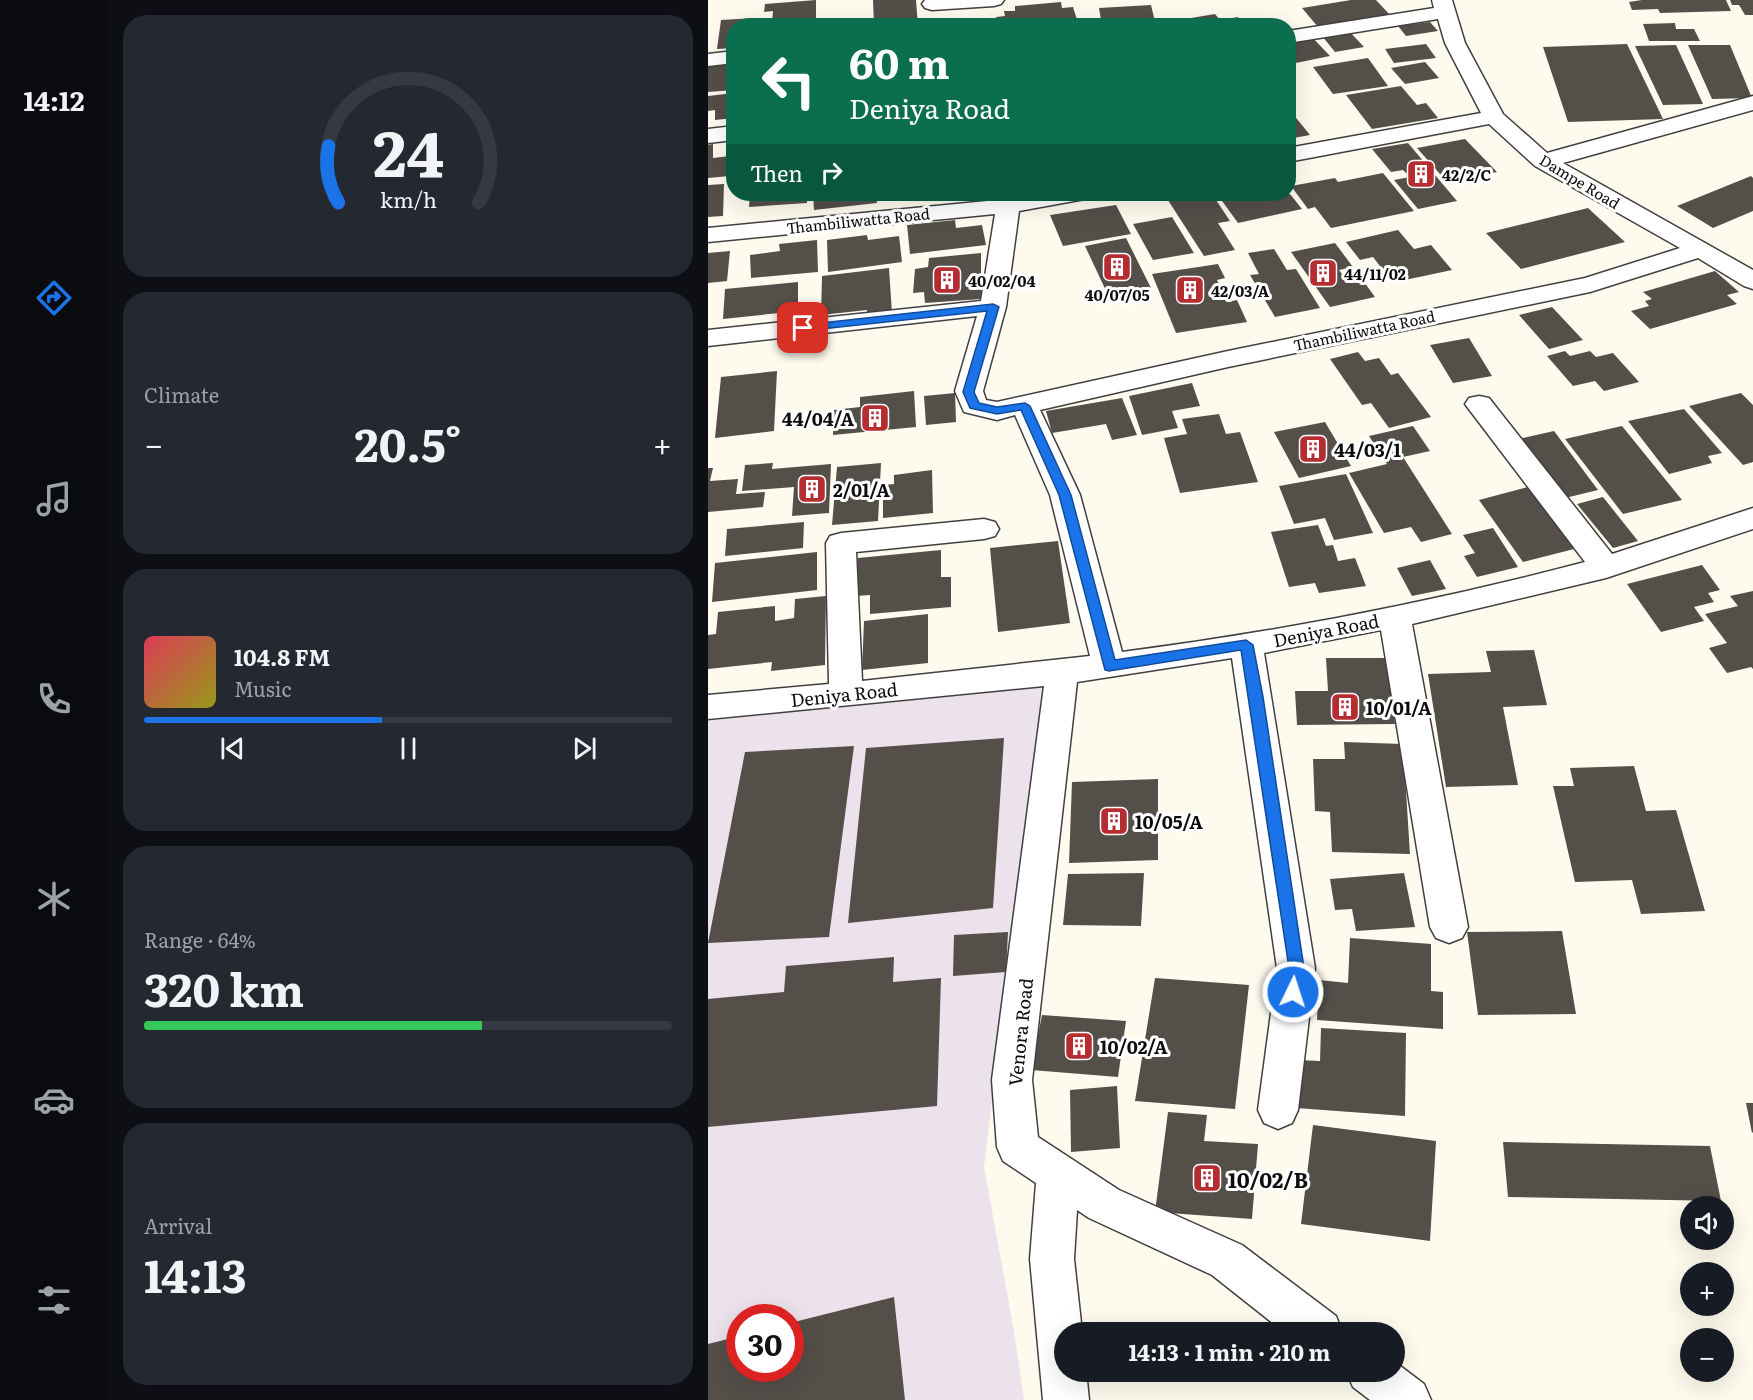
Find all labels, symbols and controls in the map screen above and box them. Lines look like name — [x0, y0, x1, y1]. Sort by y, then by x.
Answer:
text: 60 m — [849, 30, 950, 92]
icon: left — [750, 42, 828, 120]
text: 14:12 — [23, 79, 85, 119]
text: Deniya Road — [849, 87, 1010, 127]
text: 24 — [372, 104, 444, 196]
street label: Dampe Road — [1535, 148, 1625, 214]
text: Then — [750, 156, 803, 189]
icon: right — [815, 156, 848, 189]
building icon: 42/2/C — [1405, 158, 1437, 190]
place label: 42/2/C — [1442, 163, 1491, 186]
text: km/h — [379, 183, 437, 215]
street label: Thambiliwatta Road — [785, 201, 931, 239]
building icon: 40/07/05 — [1101, 251, 1133, 283]
building icon: 44/11/02 — [1307, 257, 1339, 289]
place label: 44/11/02 — [1344, 262, 1406, 285]
building icon: 40/02/04 — [931, 264, 963, 296]
place label: 40/02/04 — [968, 269, 1035, 292]
building icon: 42/03/A — [1174, 274, 1206, 306]
icon: directions — [33, 277, 75, 319]
place label: 42/03/A — [1211, 279, 1270, 302]
place label: 40/07/05 — [1084, 283, 1150, 306]
pin — [777, 302, 828, 353]
street label: Thambiliwatta Road — [1291, 304, 1437, 356]
icon: arrive — [786, 311, 819, 344]
text: Climate — [144, 379, 219, 409]
building icon: 44/04/A — [859, 402, 891, 434]
place label: 44/04/A — [782, 405, 854, 432]
text: 20.5° — [354, 409, 462, 476]
text: − — [144, 418, 163, 467]
text: + — [653, 418, 672, 467]
building icon: 44/03/1 — [1297, 433, 1329, 465]
place label: 44/03/1 — [1334, 436, 1401, 463]
building icon: 2/01/A — [796, 473, 828, 505]
place label: 2/01/A — [833, 476, 890, 503]
icon: music — [33, 478, 75, 520]
street label: Deniya Road — [1271, 607, 1381, 653]
text: 104.8 FM — [234, 640, 330, 673]
text: Music — [234, 673, 291, 703]
street label: Deniya Road — [789, 675, 899, 713]
icon: phone — [33, 678, 75, 720]
building icon: 10/01/A — [1329, 691, 1361, 723]
place label: 10/01/A — [1366, 694, 1432, 721]
icon: previous — [216, 732, 249, 765]
icon: pause — [392, 732, 425, 765]
icon: next — [568, 732, 601, 765]
building icon: 10/05/A — [1098, 805, 1130, 837]
place label: 10/05/A — [1135, 808, 1203, 835]
icon: climate — [33, 878, 75, 920]
text: Range · 64% — [144, 924, 256, 954]
text: 320 km — [144, 954, 304, 1021]
position arrow — [1261, 960, 1325, 1024]
street label: Venora Road — [1001, 977, 1039, 1087]
building icon: 10/02/A — [1063, 1030, 1095, 1062]
place label: 10/02/A — [1100, 1033, 1168, 1060]
icon: car — [33, 1079, 75, 1121]
building icon: 10/02/B — [1191, 1162, 1223, 1194]
place label: 10/02/B — [1228, 1163, 1308, 1194]
map controls — [1680, 1196, 1734, 1382]
button: sound — [1680, 1196, 1734, 1250]
text: Arrival — [144, 1210, 212, 1240]
text: 14:13 — [144, 1240, 247, 1307]
button: + — [1680, 1262, 1734, 1316]
icon: filters — [33, 1279, 75, 1321]
speed limit sign: 30 — [726, 1304, 804, 1382]
button: − — [1680, 1328, 1734, 1382]
text: 14:13 · 1 min · 210 m — [1129, 1335, 1330, 1368]

